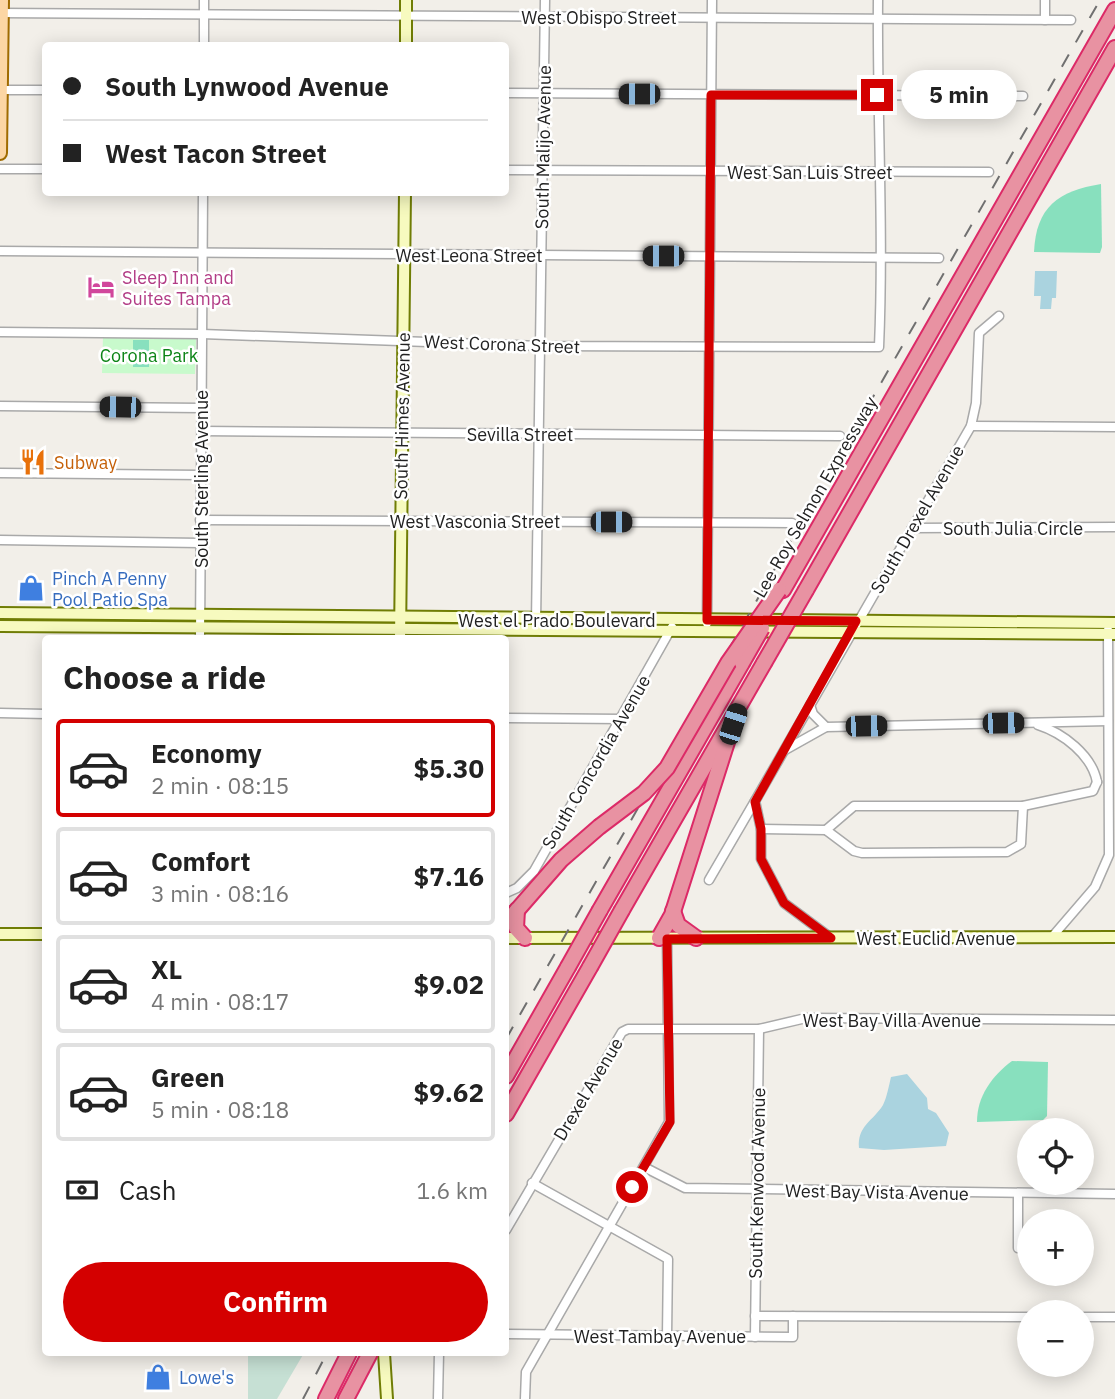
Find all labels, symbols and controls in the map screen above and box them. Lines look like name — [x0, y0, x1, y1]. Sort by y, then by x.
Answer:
street label: West Obispo Street — [521, 6, 677, 29]
street label: South Malijo Avenue — [530, 65, 556, 229]
text: South Lynwood Avenue — [105, 69, 389, 103]
callout: 5 min — [902, 70, 1017, 119]
route end — [861, 79, 893, 111]
text: 5 min — [929, 79, 989, 109]
car — [619, 84, 661, 105]
text: West Tacon Street — [105, 136, 327, 170]
street label: West San Luis Street — [727, 161, 893, 184]
street label: West Leona Street — [395, 244, 543, 267]
car — [643, 246, 685, 267]
place label: Sleep Inn and Suites Tampa — [122, 266, 234, 310]
hotel icon: Sleep Inn and Suites Tampa — [86, 272, 116, 302]
street label: West Corona Street — [424, 330, 580, 358]
street label: South Himes Avenue — [389, 332, 415, 500]
park label: Corona Park — [100, 344, 199, 367]
street label: South Sterling Avenue — [190, 390, 213, 568]
street label: Lee Roy Selmon Expressway — [748, 392, 882, 602]
car — [99, 396, 142, 418]
street label: Sevilla Street — [467, 423, 573, 446]
street label: South Drexel Avenue — [865, 440, 969, 597]
restaurant icon: Subway — [18, 447, 48, 477]
place label: Subway — [54, 451, 117, 474]
street label: West Vasconia Street — [390, 510, 560, 533]
car — [591, 512, 633, 533]
street label: South Julia Circle — [943, 517, 1083, 540]
place label: Pinch A Penny Pool Patio Spa — [52, 567, 168, 611]
shop icon: Pinch A Penny Pool Patio Spa — [16, 573, 46, 603]
street label: West el Prado Boulevard — [458, 609, 656, 632]
text: Choose a ride — [63, 656, 266, 698]
street label: South Concordia Avenue — [537, 671, 655, 853]
car — [717, 701, 750, 747]
car — [982, 712, 1025, 734]
car — [845, 715, 888, 737]
text: Economy — [151, 736, 262, 770]
icon: car — [67, 737, 130, 800]
text: $5.30 — [414, 751, 484, 785]
text: 2 min · 08:15 — [151, 770, 289, 800]
text: Comfort — [151, 844, 250, 878]
icon: car — [67, 845, 130, 908]
text: $7.16 — [414, 859, 484, 893]
text: 3 min · 08:16 — [151, 878, 289, 908]
street label: West Euclid Avenue — [857, 927, 1016, 950]
text: XL — [151, 952, 182, 986]
icon: car — [67, 953, 130, 1016]
text: $9.02 — [414, 967, 484, 1001]
text: 4 min · 08:17 — [151, 986, 289, 1016]
street label: West Bay Villa Avenue — [803, 1009, 981, 1032]
street label: Drexel Avenue — [548, 1033, 628, 1145]
text: Green — [151, 1060, 225, 1094]
icon: car — [67, 1061, 130, 1124]
text: $9.62 — [414, 1075, 484, 1109]
street label: South Kenwood Avenue — [744, 1087, 770, 1279]
text: 5 min · 08:18 — [151, 1094, 289, 1124]
map controls — [1017, 1118, 1094, 1377]
button: locate — [1017, 1118, 1094, 1195]
icon: cash — [63, 1171, 101, 1209]
route start — [616, 1171, 648, 1203]
text: Cash — [119, 1173, 176, 1207]
text: 1.6 km — [417, 1175, 488, 1205]
street label: West Bay Vista Avenue — [785, 1179, 969, 1205]
button: + — [1017, 1209, 1094, 1286]
button: Confirm — [63, 1262, 488, 1342]
button: − — [1017, 1300, 1094, 1377]
street label: West Tambay Avenue — [574, 1325, 746, 1348]
shop icon: Lowe's — [143, 1362, 173, 1392]
place label: Lowe's — [179, 1366, 234, 1389]

